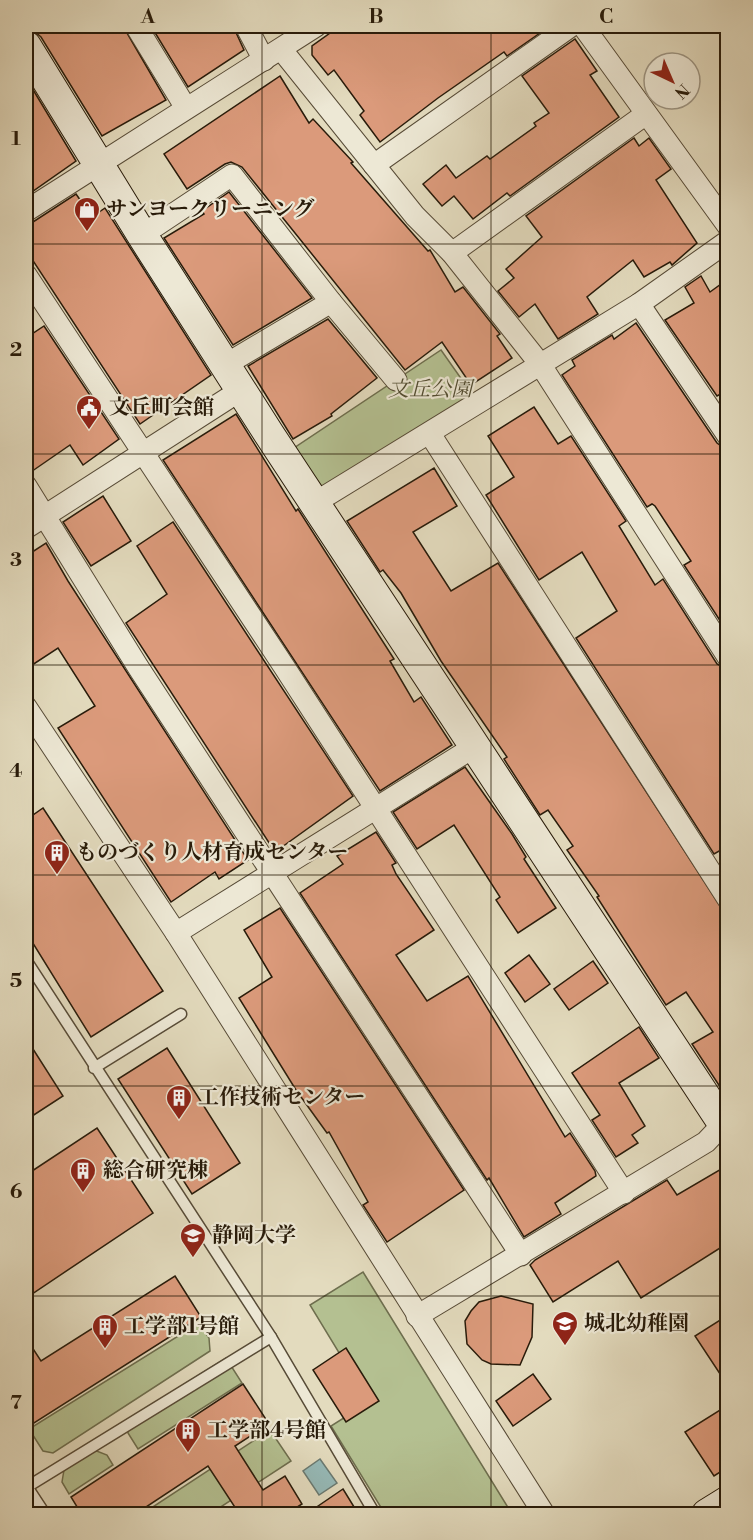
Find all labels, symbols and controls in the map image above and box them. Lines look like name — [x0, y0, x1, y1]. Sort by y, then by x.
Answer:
text: A — [140, 5, 156, 30]
text: B — [368, 5, 384, 30]
text: C — [599, 5, 613, 30]
north arrow — [642, 51, 702, 111]
text: N — [670, 79, 693, 103]
text: 1 — [11, 127, 21, 152]
shop icon: サンヨークリーニング — [72, 195, 102, 233]
place label: サンヨークリーニング — [106, 197, 315, 223]
text: 2 — [10, 338, 22, 363]
park label: 文丘公園 — [388, 377, 475, 403]
public building icon: 文丘町会館 — [74, 393, 104, 431]
place label: 文丘町会館 — [109, 395, 214, 421]
text: 3 — [10, 548, 22, 573]
text: 4 — [9, 759, 23, 784]
building icon: ものづくり人材育成センター — [42, 838, 72, 876]
place label: ものづくり人材育成センター — [76, 840, 348, 866]
text: 5 — [10, 969, 22, 994]
building icon: 工作技術センター — [164, 1083, 194, 1121]
place label: 工作技術センター — [198, 1085, 365, 1111]
building icon: 総合研究棟 — [68, 1156, 98, 1194]
place label: 総合研究棟 — [103, 1158, 208, 1184]
text: 6 — [10, 1180, 23, 1205]
school or university icon: 静岡大学 — [178, 1221, 208, 1259]
place label: 静岡大学 — [212, 1223, 296, 1249]
school or university icon: 城北幼稚園 — [550, 1309, 580, 1347]
place label: 城北幼稚園 — [584, 1311, 689, 1337]
building icon: 工学部1号館 — [90, 1312, 120, 1350]
place label: 工学部1号館 — [124, 1314, 239, 1340]
text: 7 — [10, 1391, 22, 1416]
building icon: 工学部4号館 — [173, 1416, 203, 1454]
place label: 工学部4号館 — [207, 1418, 326, 1444]

